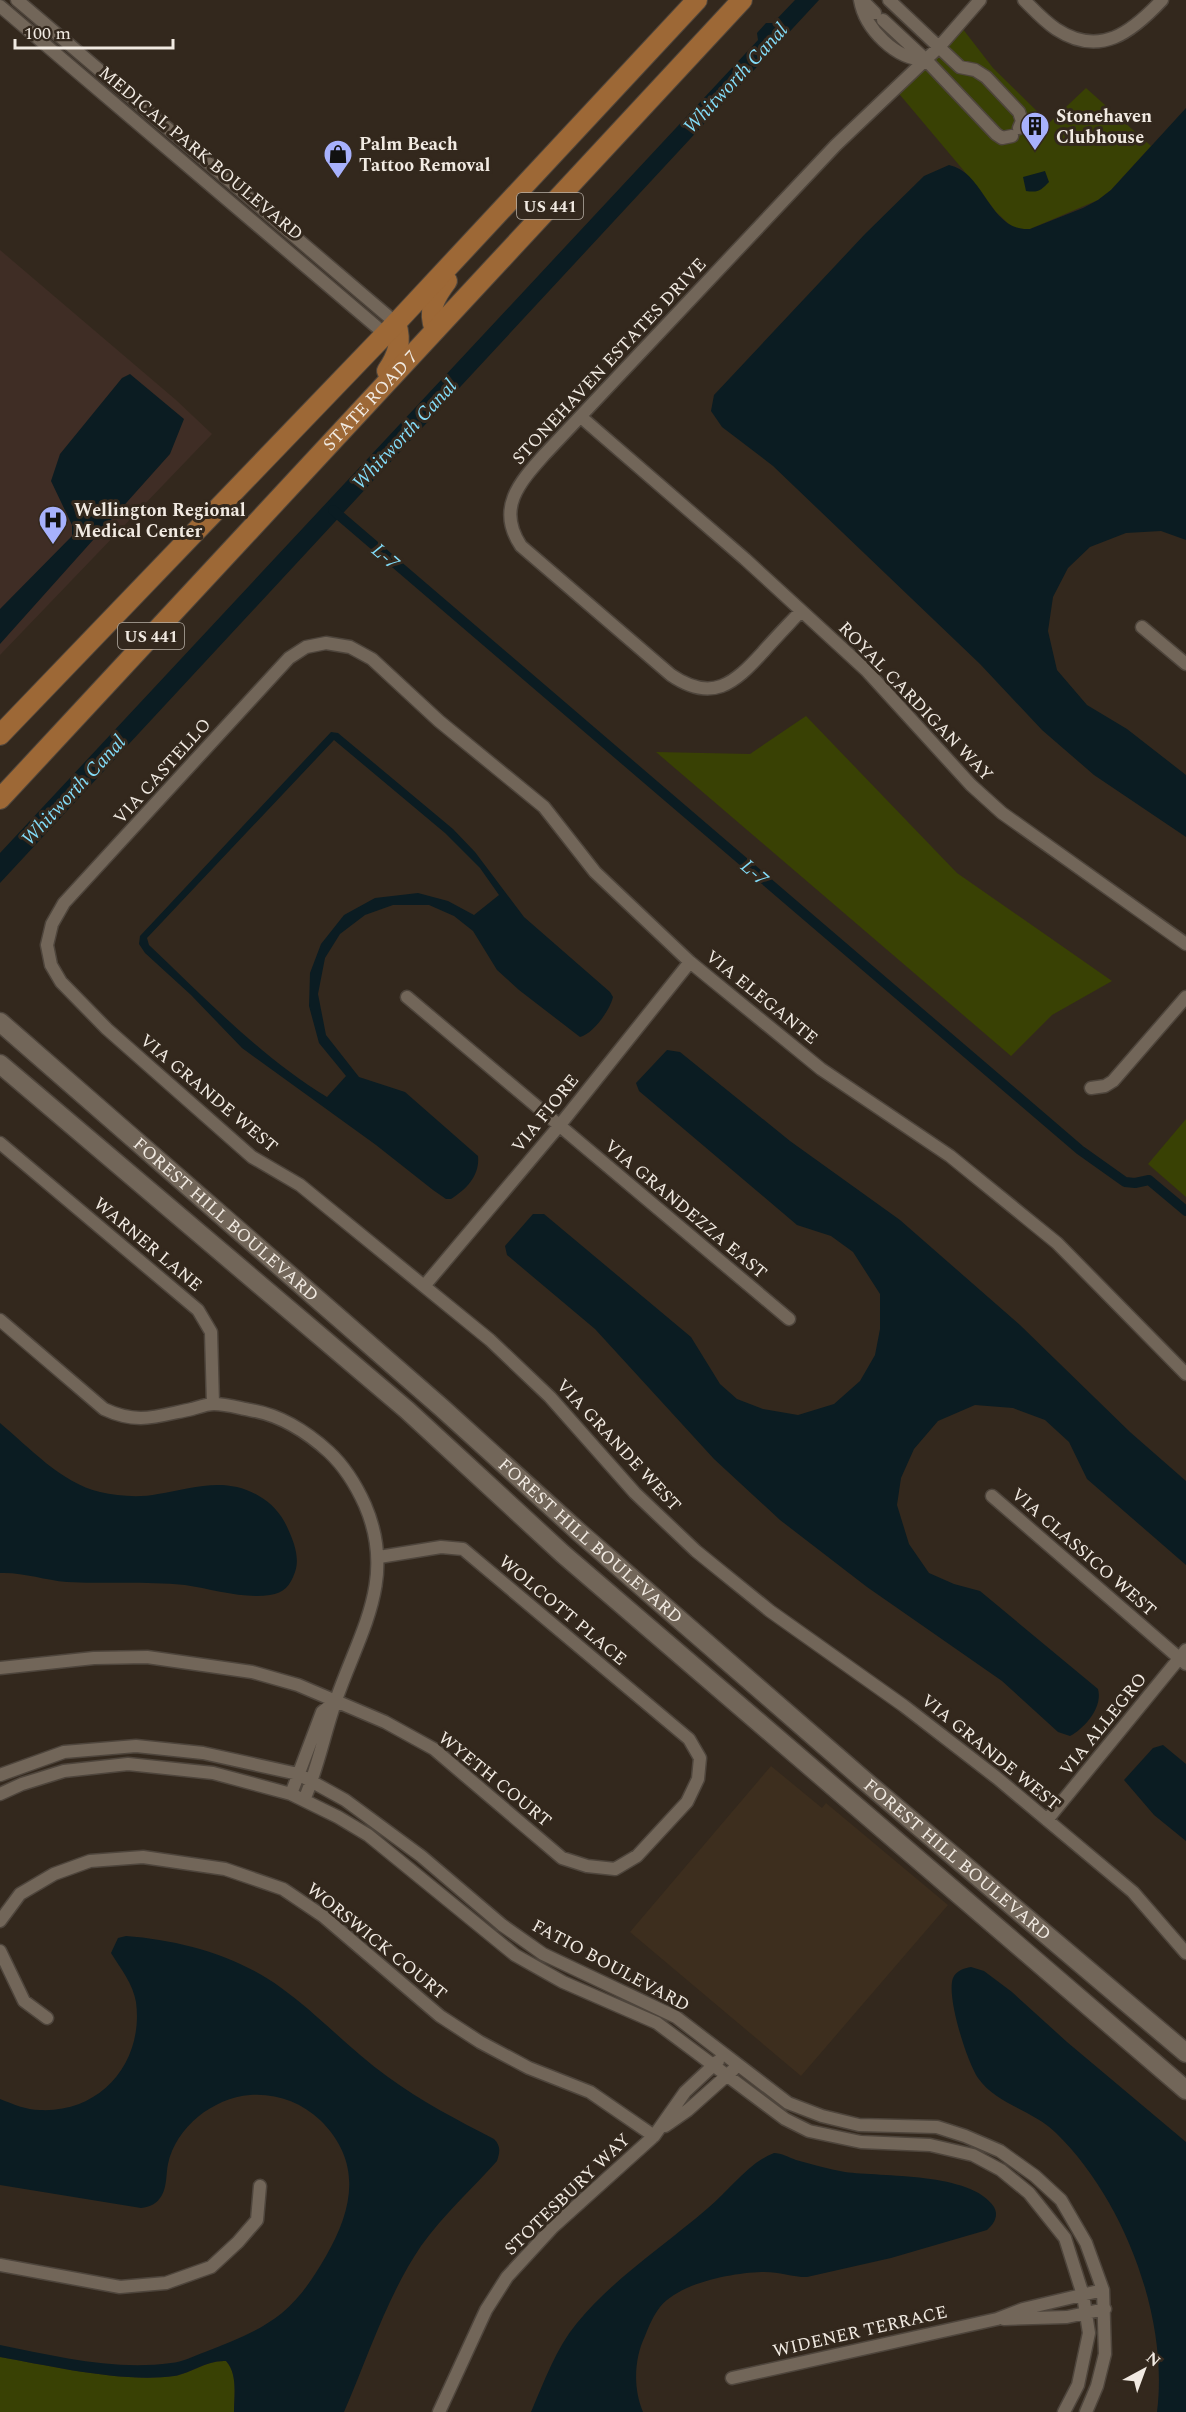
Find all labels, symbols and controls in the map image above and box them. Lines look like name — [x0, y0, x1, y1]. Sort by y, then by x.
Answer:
scale bar — [15, 12, 172, 50]
water label: Whitworth Canal — [676, 16, 795, 141]
text: 100 m — [24, 20, 71, 47]
street label: MEDICAL PARK BOULEVARD — [93, 60, 309, 247]
place label: Stonehaven Clubhouse — [1056, 103, 1152, 151]
building icon: Stonehaven Clubhouse — [1019, 110, 1051, 152]
place label: Palm Beach Tattoo Removal — [359, 131, 490, 179]
shop icon: Palm Beach Tattoo Removal — [322, 138, 354, 180]
road number: US 441 — [517, 193, 583, 219]
street label: STONEHAVEN ESTATES DRIVE — [506, 252, 713, 471]
street label: STATE ROAD 7 — [317, 344, 424, 457]
water label: Whitworth Canal — [345, 372, 464, 497]
place label: Wellington Regional Medical Center — [74, 497, 246, 545]
hospital icon: Wellington Regional Medical Center — [37, 504, 69, 546]
water label: L-7 — [365, 536, 407, 578]
street label: ROYAL CARDIGAN WAY — [832, 615, 1000, 788]
road number: US 441 — [118, 623, 184, 649]
street label: VIA CASTELLO — [107, 712, 218, 831]
water label: Whitworth Canal — [14, 728, 133, 853]
water label: L-7 — [734, 852, 776, 894]
street label: VIA ELEGANTE — [699, 943, 824, 1051]
street label: VIA GRANDE WEST — [134, 1027, 284, 1159]
street label: VIA FIORE — [505, 1068, 586, 1159]
street label: FOREST HILL BOULEVARD — [127, 1131, 325, 1308]
street label: VIA GRANDEZZA EAST — [598, 1133, 773, 1286]
street label: WARNER LANE — [87, 1191, 208, 1298]
street label: VIA GRANDE WEST — [550, 1373, 688, 1518]
street label: FOREST HILL BOULEVARD — [492, 1452, 688, 1631]
street label: VIA CLASSICO WEST — [1005, 1481, 1162, 1623]
street label: WOLCOTT PLACE — [493, 1549, 633, 1672]
street label: VIA ALLEGRO — [1053, 1667, 1154, 1782]
street label: VIA GRANDE WEST — [915, 1687, 1066, 1817]
street label: WYETH COURT — [432, 1725, 557, 1834]
street label: FOREST HILL BOULEVARD — [857, 1772, 1057, 1947]
street label: WORSWICK COURT — [300, 1876, 453, 2007]
street label: FATIO BOULEVARD — [527, 1912, 694, 2019]
street label: STOTESBURY WAY — [498, 2127, 637, 2262]
street label: WIDENER TERRACE — [770, 2298, 950, 2365]
north arrow — [1114, 2340, 1174, 2400]
text: N — [1140, 2346, 1166, 2373]

